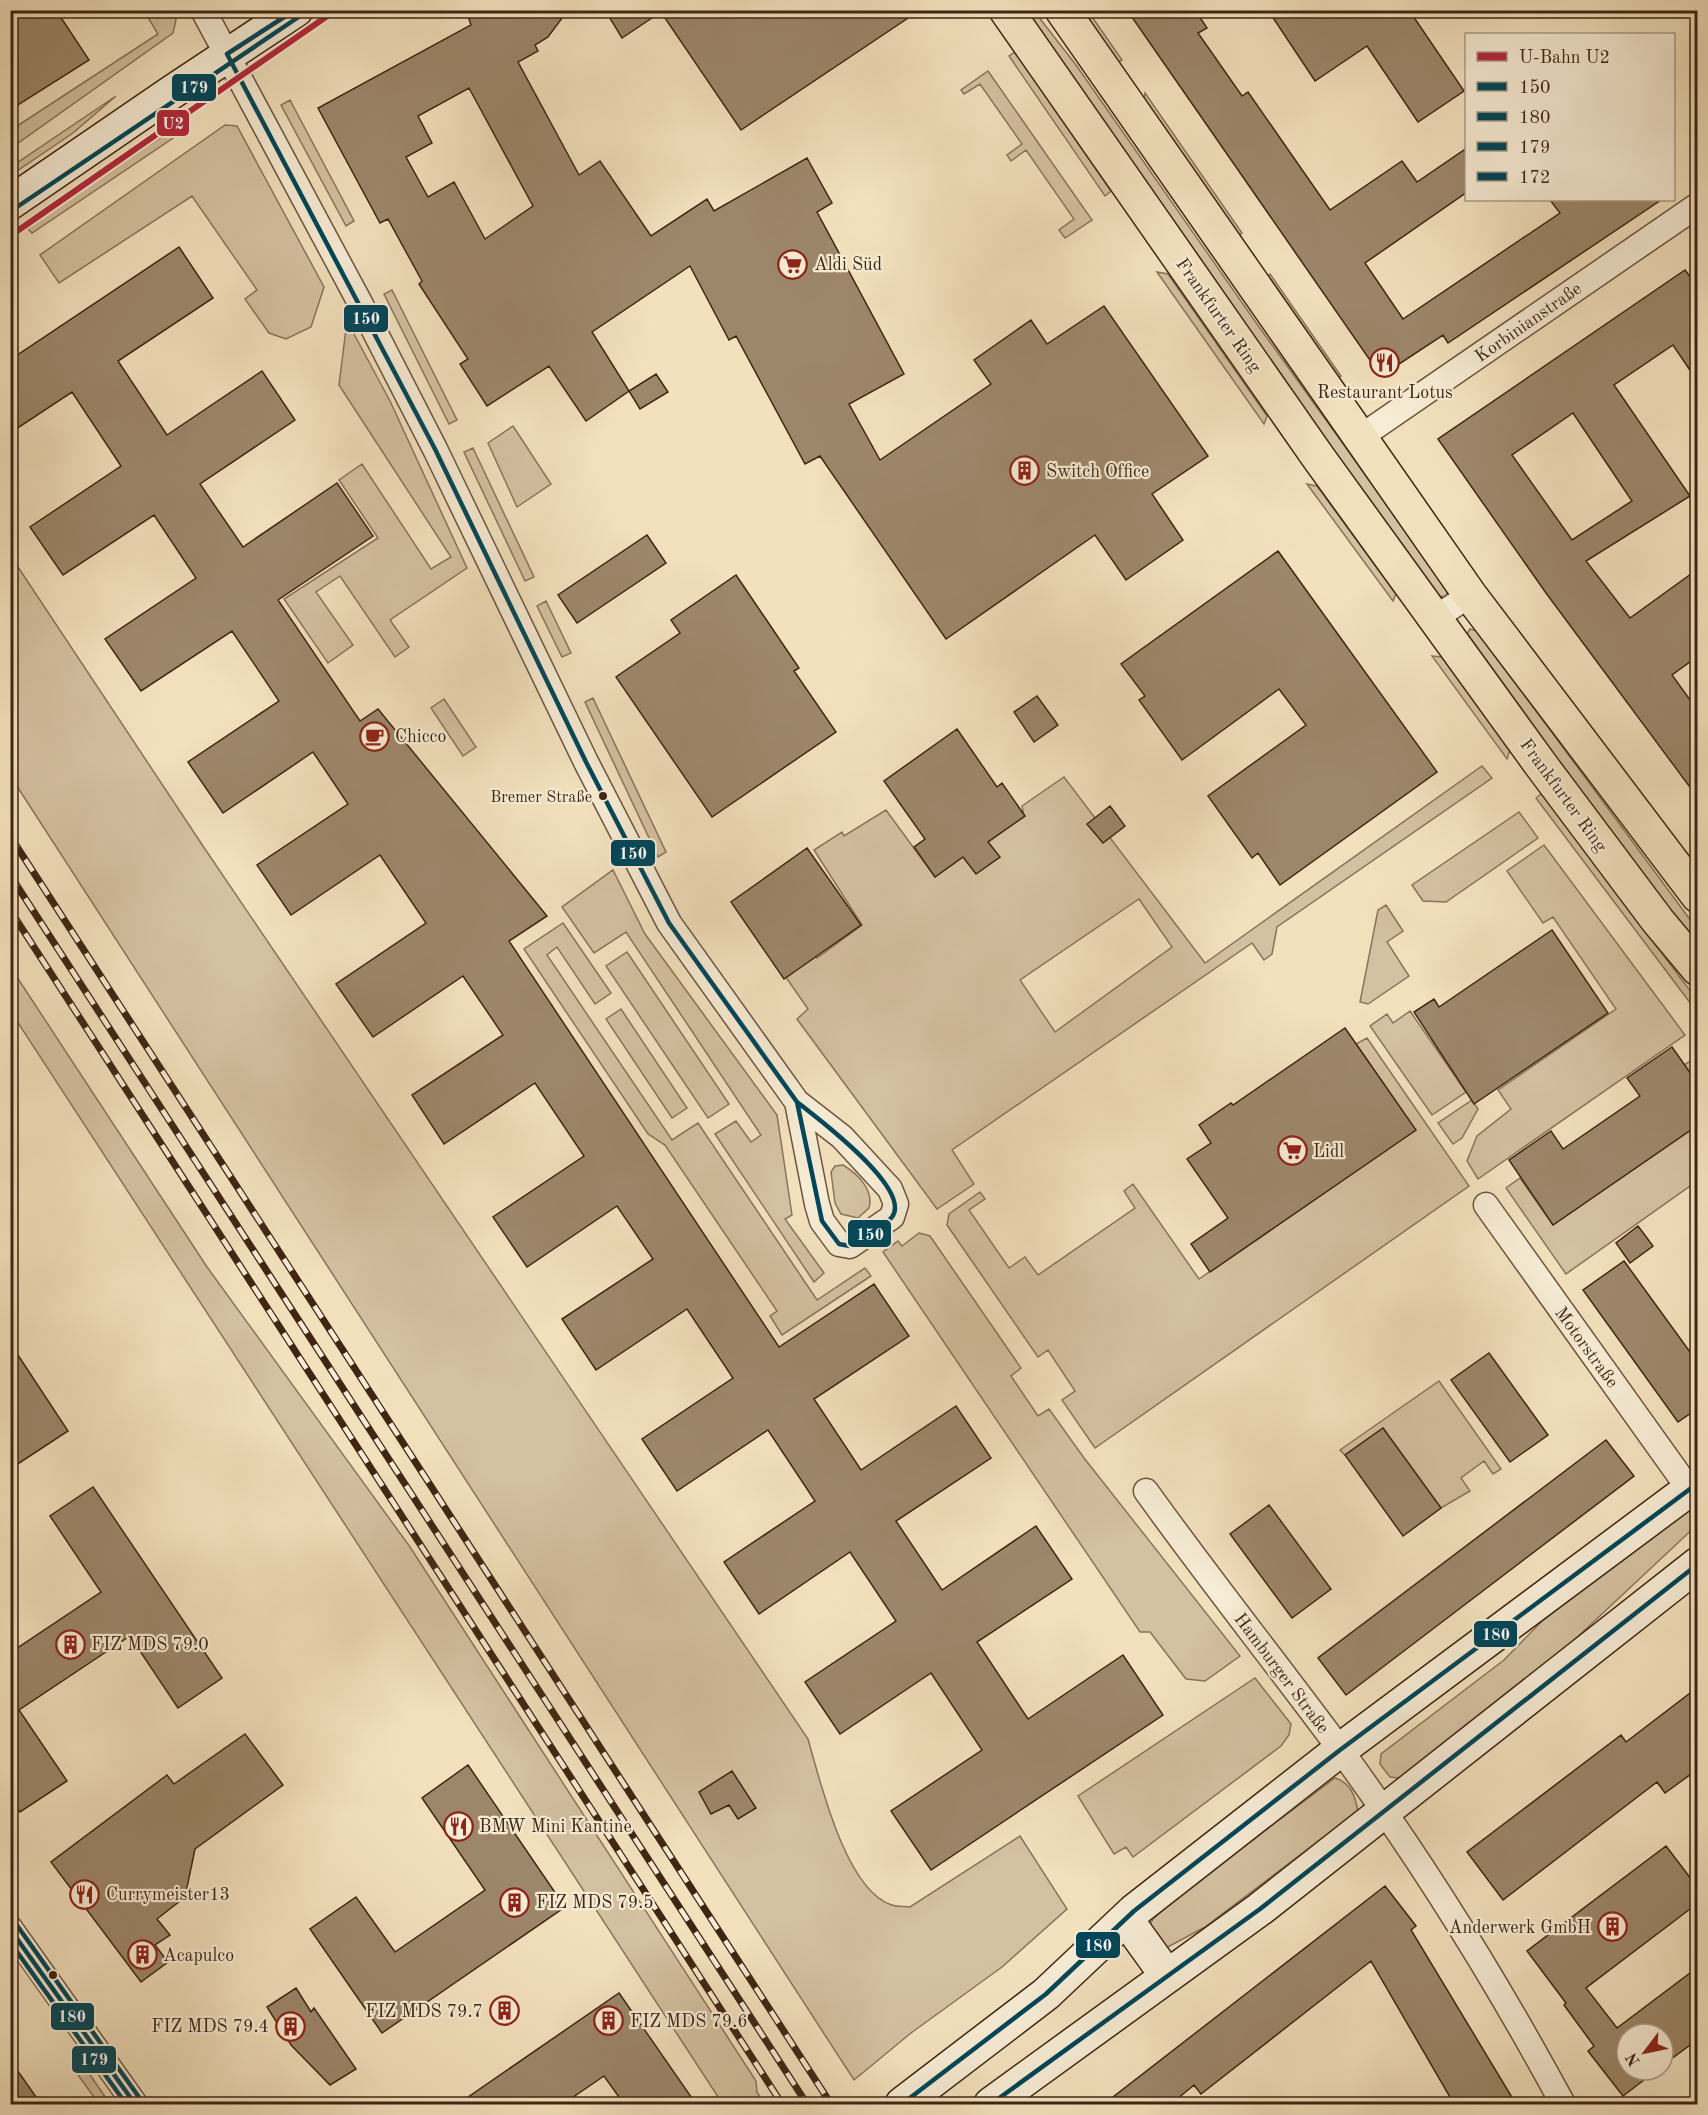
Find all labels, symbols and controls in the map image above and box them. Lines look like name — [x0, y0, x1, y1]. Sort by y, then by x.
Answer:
legend — [1465, 33, 1675, 201]
text: U-Bahn U2 — [1519, 49, 1610, 67]
line badge: 179 — [171, 73, 217, 102]
text: 150 — [1519, 79, 1550, 97]
text: 179 — [180, 81, 208, 97]
line badge: U2 — [156, 109, 190, 137]
text: 180 — [1519, 109, 1550, 127]
text: U2 — [162, 117, 184, 133]
text: 179 — [1519, 139, 1550, 157]
text: 172 — [1519, 169, 1550, 187]
supermarket icon: Aldi Süd — [777, 248, 809, 280]
street label: Frankfurter Ring — [1172, 255, 1264, 376]
place label: Aldi Süd — [814, 256, 882, 274]
street label: Korbinianstraße — [1472, 280, 1585, 366]
line badge: 150 — [343, 304, 389, 333]
text: 150 — [352, 312, 380, 328]
restaurant icon: Restaurant Lotus — [1369, 347, 1401, 379]
place label: Restaurant Lotus — [1317, 384, 1453, 402]
building icon: Switch Office — [1009, 455, 1041, 487]
place label: Switch Office — [1046, 463, 1149, 481]
cafe icon: Chicco — [358, 720, 390, 752]
place label: Chicco — [395, 728, 446, 746]
street label: Frankfurter Ring — [1516, 736, 1610, 856]
place label: Bremer Straße — [490, 790, 592, 806]
marker: Bremer Straße — [597, 790, 609, 802]
line badge: 150 — [610, 839, 656, 867]
text: 150 — [619, 847, 647, 863]
supermarket icon: Lidl — [1276, 1135, 1308, 1167]
place label: Lidl — [1313, 1143, 1344, 1161]
line badge: 150 — [847, 1219, 892, 1248]
text: 150 — [856, 1228, 884, 1244]
street label: Motorstraße — [1551, 1304, 1621, 1391]
street label: Hamburger Straße — [1230, 1610, 1332, 1737]
line badge: 180 — [1473, 1620, 1518, 1648]
building icon: FIZ MDS 79.0 — [54, 1628, 86, 1660]
text: 180 — [1482, 1628, 1510, 1644]
place label: FIZ MDS 79.0 — [91, 1636, 209, 1654]
restaurant icon: BMW Mini Kantine — [442, 1810, 474, 1842]
place label: BMW Mini Kantine — [479, 1818, 632, 1836]
restaurant icon: Currymeister13 — [69, 1878, 101, 1910]
place label: Currymeister13 — [106, 1886, 230, 1904]
building icon: FIZ MDS 79.5 — [499, 1886, 531, 1918]
place label: FIZ MDS 79.5 — [536, 1894, 654, 1912]
building icon: Anderwerk GmbH — [1596, 1911, 1628, 1943]
place label: Anderwerk GmbH — [1449, 1919, 1591, 1937]
line badge: 180 — [1075, 1931, 1121, 1959]
building icon: Acapulco — [126, 1939, 158, 1971]
text: 180 — [1084, 1939, 1112, 1955]
place label: Acapulco — [163, 1947, 234, 1965]
unlabelled marker — [47, 1969, 59, 1981]
building icon: FIZ MDS 79.7 — [488, 1995, 520, 2027]
line badge: 180 — [50, 2002, 95, 2031]
place label: FIZ MDS 79.7 — [365, 2003, 483, 2021]
building icon: FIZ MDS 79.6 — [593, 2005, 625, 2037]
text: 180 — [58, 2010, 86, 2026]
building icon: FIZ MDS 79.4 — [274, 2010, 306, 2042]
place label: FIZ MDS 79.6 — [630, 2013, 748, 2031]
place label: FIZ MDS 79.4 — [151, 2018, 269, 2036]
north arrow — [1615, 2022, 1675, 2082]
line badge: 179 — [71, 2045, 117, 2074]
text: N — [1624, 2049, 1644, 2068]
text: 179 — [80, 2053, 108, 2069]

